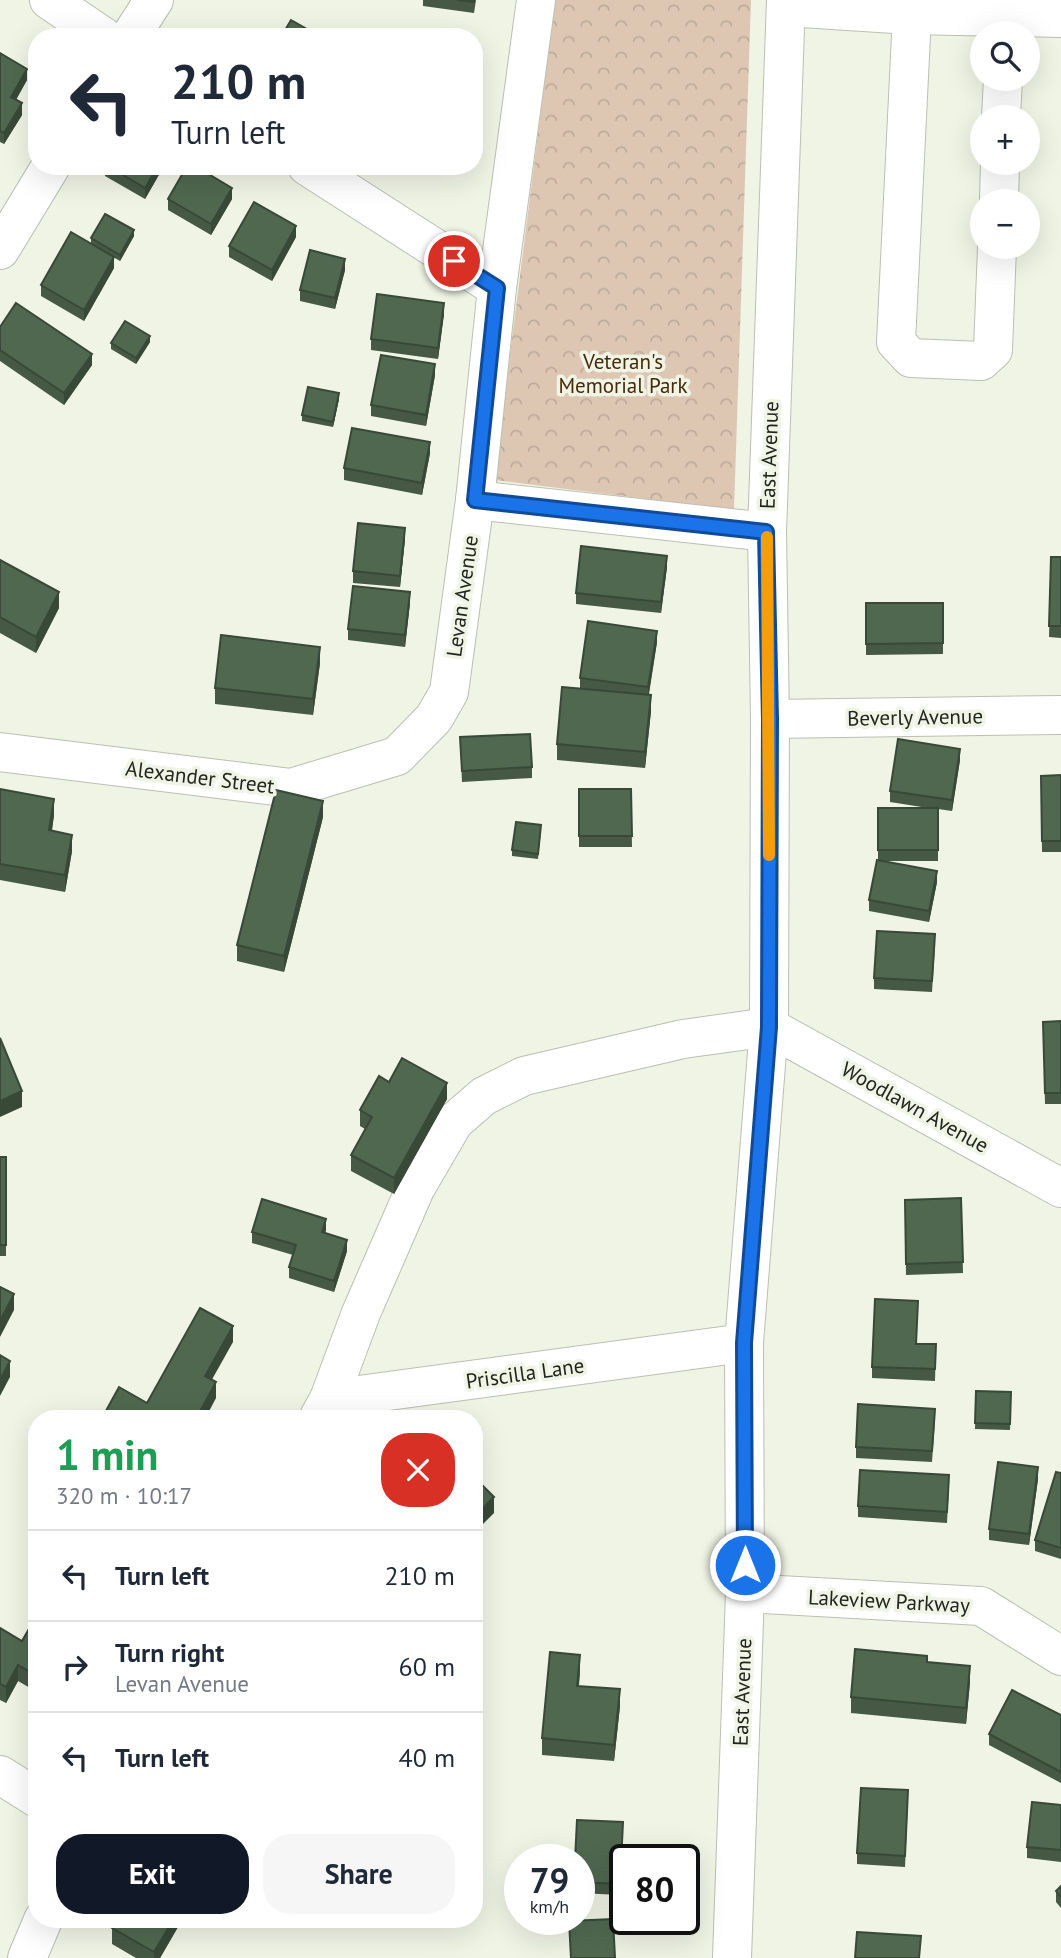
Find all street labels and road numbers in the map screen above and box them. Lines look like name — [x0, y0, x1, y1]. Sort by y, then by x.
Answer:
street label: East Avenue — [754, 400, 784, 510]
street label: Levan Avenue — [440, 534, 484, 658]
street label: Beverly Avenue — [847, 702, 983, 732]
street label: Alexander Street — [124, 754, 276, 800]
street label: Woodlawn Avenue — [837, 1055, 993, 1159]
street label: Priscilla Lane — [464, 1351, 586, 1395]
street label: Lakeview Parkway — [807, 1583, 971, 1619]
street label: East Avenue — [727, 1637, 757, 1747]

